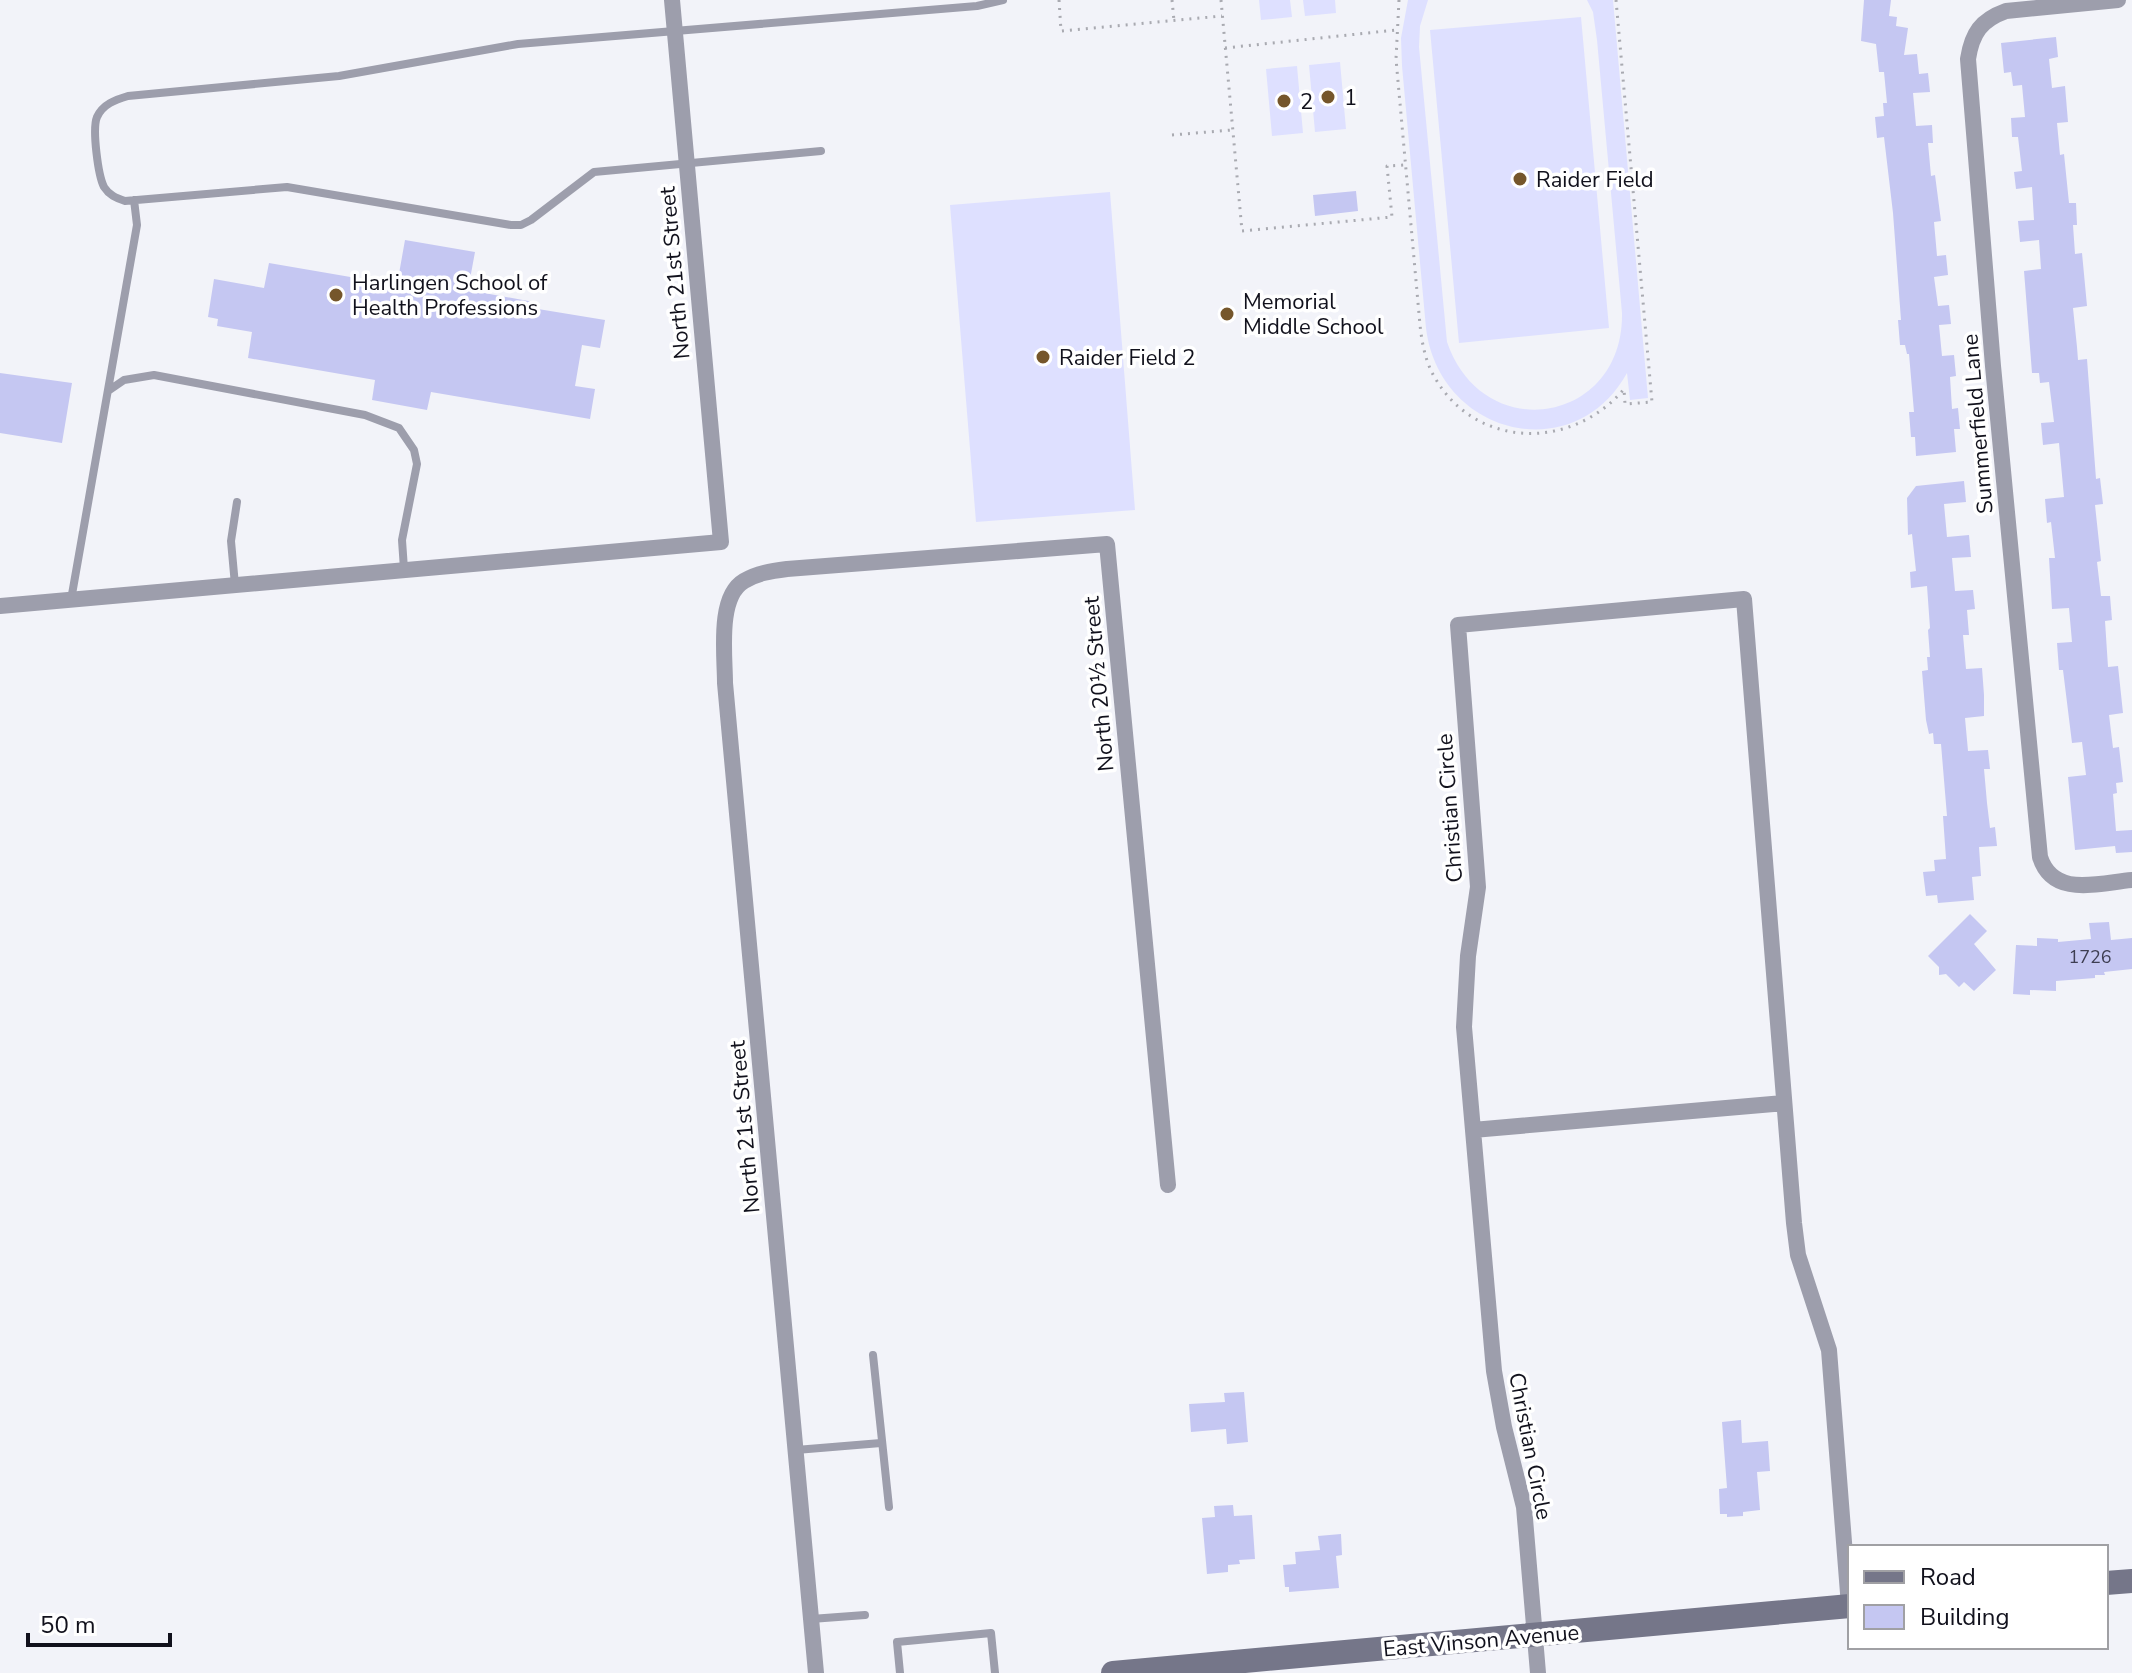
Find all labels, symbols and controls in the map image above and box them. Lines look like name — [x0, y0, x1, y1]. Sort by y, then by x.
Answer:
place label: 1 — [1344, 83, 1357, 113]
place label: 2 — [1300, 87, 1313, 117]
marker: 1 — [1319, 88, 1337, 106]
marker: 2 — [1275, 92, 1293, 110]
place label: Raider Field — [1536, 165, 1654, 195]
marker: Raider Field — [1511, 170, 1529, 188]
street label: North 21st Street — [652, 185, 697, 360]
place label: Harlingen School of Health Professions — [352, 268, 548, 323]
marker: Harlingen School of Health Professions — [327, 286, 345, 304]
place label: Memorial Middle School — [1243, 287, 1384, 342]
marker: Memorial Middle School — [1218, 305, 1236, 323]
street label: Summerfield Lane — [1955, 333, 2001, 515]
place label: Raider Field 2 — [1059, 343, 1195, 373]
marker: Raider Field 2 — [1034, 348, 1052, 366]
street label: North 20½ Street — [1076, 595, 1122, 773]
street label: Christian Circle — [1430, 732, 1470, 883]
house number: 1726 — [2068, 945, 2112, 969]
street label: North 21st Street — [722, 1039, 767, 1214]
street label: Christian Circle — [1501, 1370, 1559, 1522]
legend — [1848, 1545, 2108, 1649]
text: Road — [1920, 1561, 1976, 1593]
scale bar — [28, 1597, 170, 1647]
text: Building — [1920, 1601, 2010, 1633]
text: 50 m — [40, 1609, 96, 1641]
street label: East Vinson Avenue — [1382, 1617, 1580, 1665]

